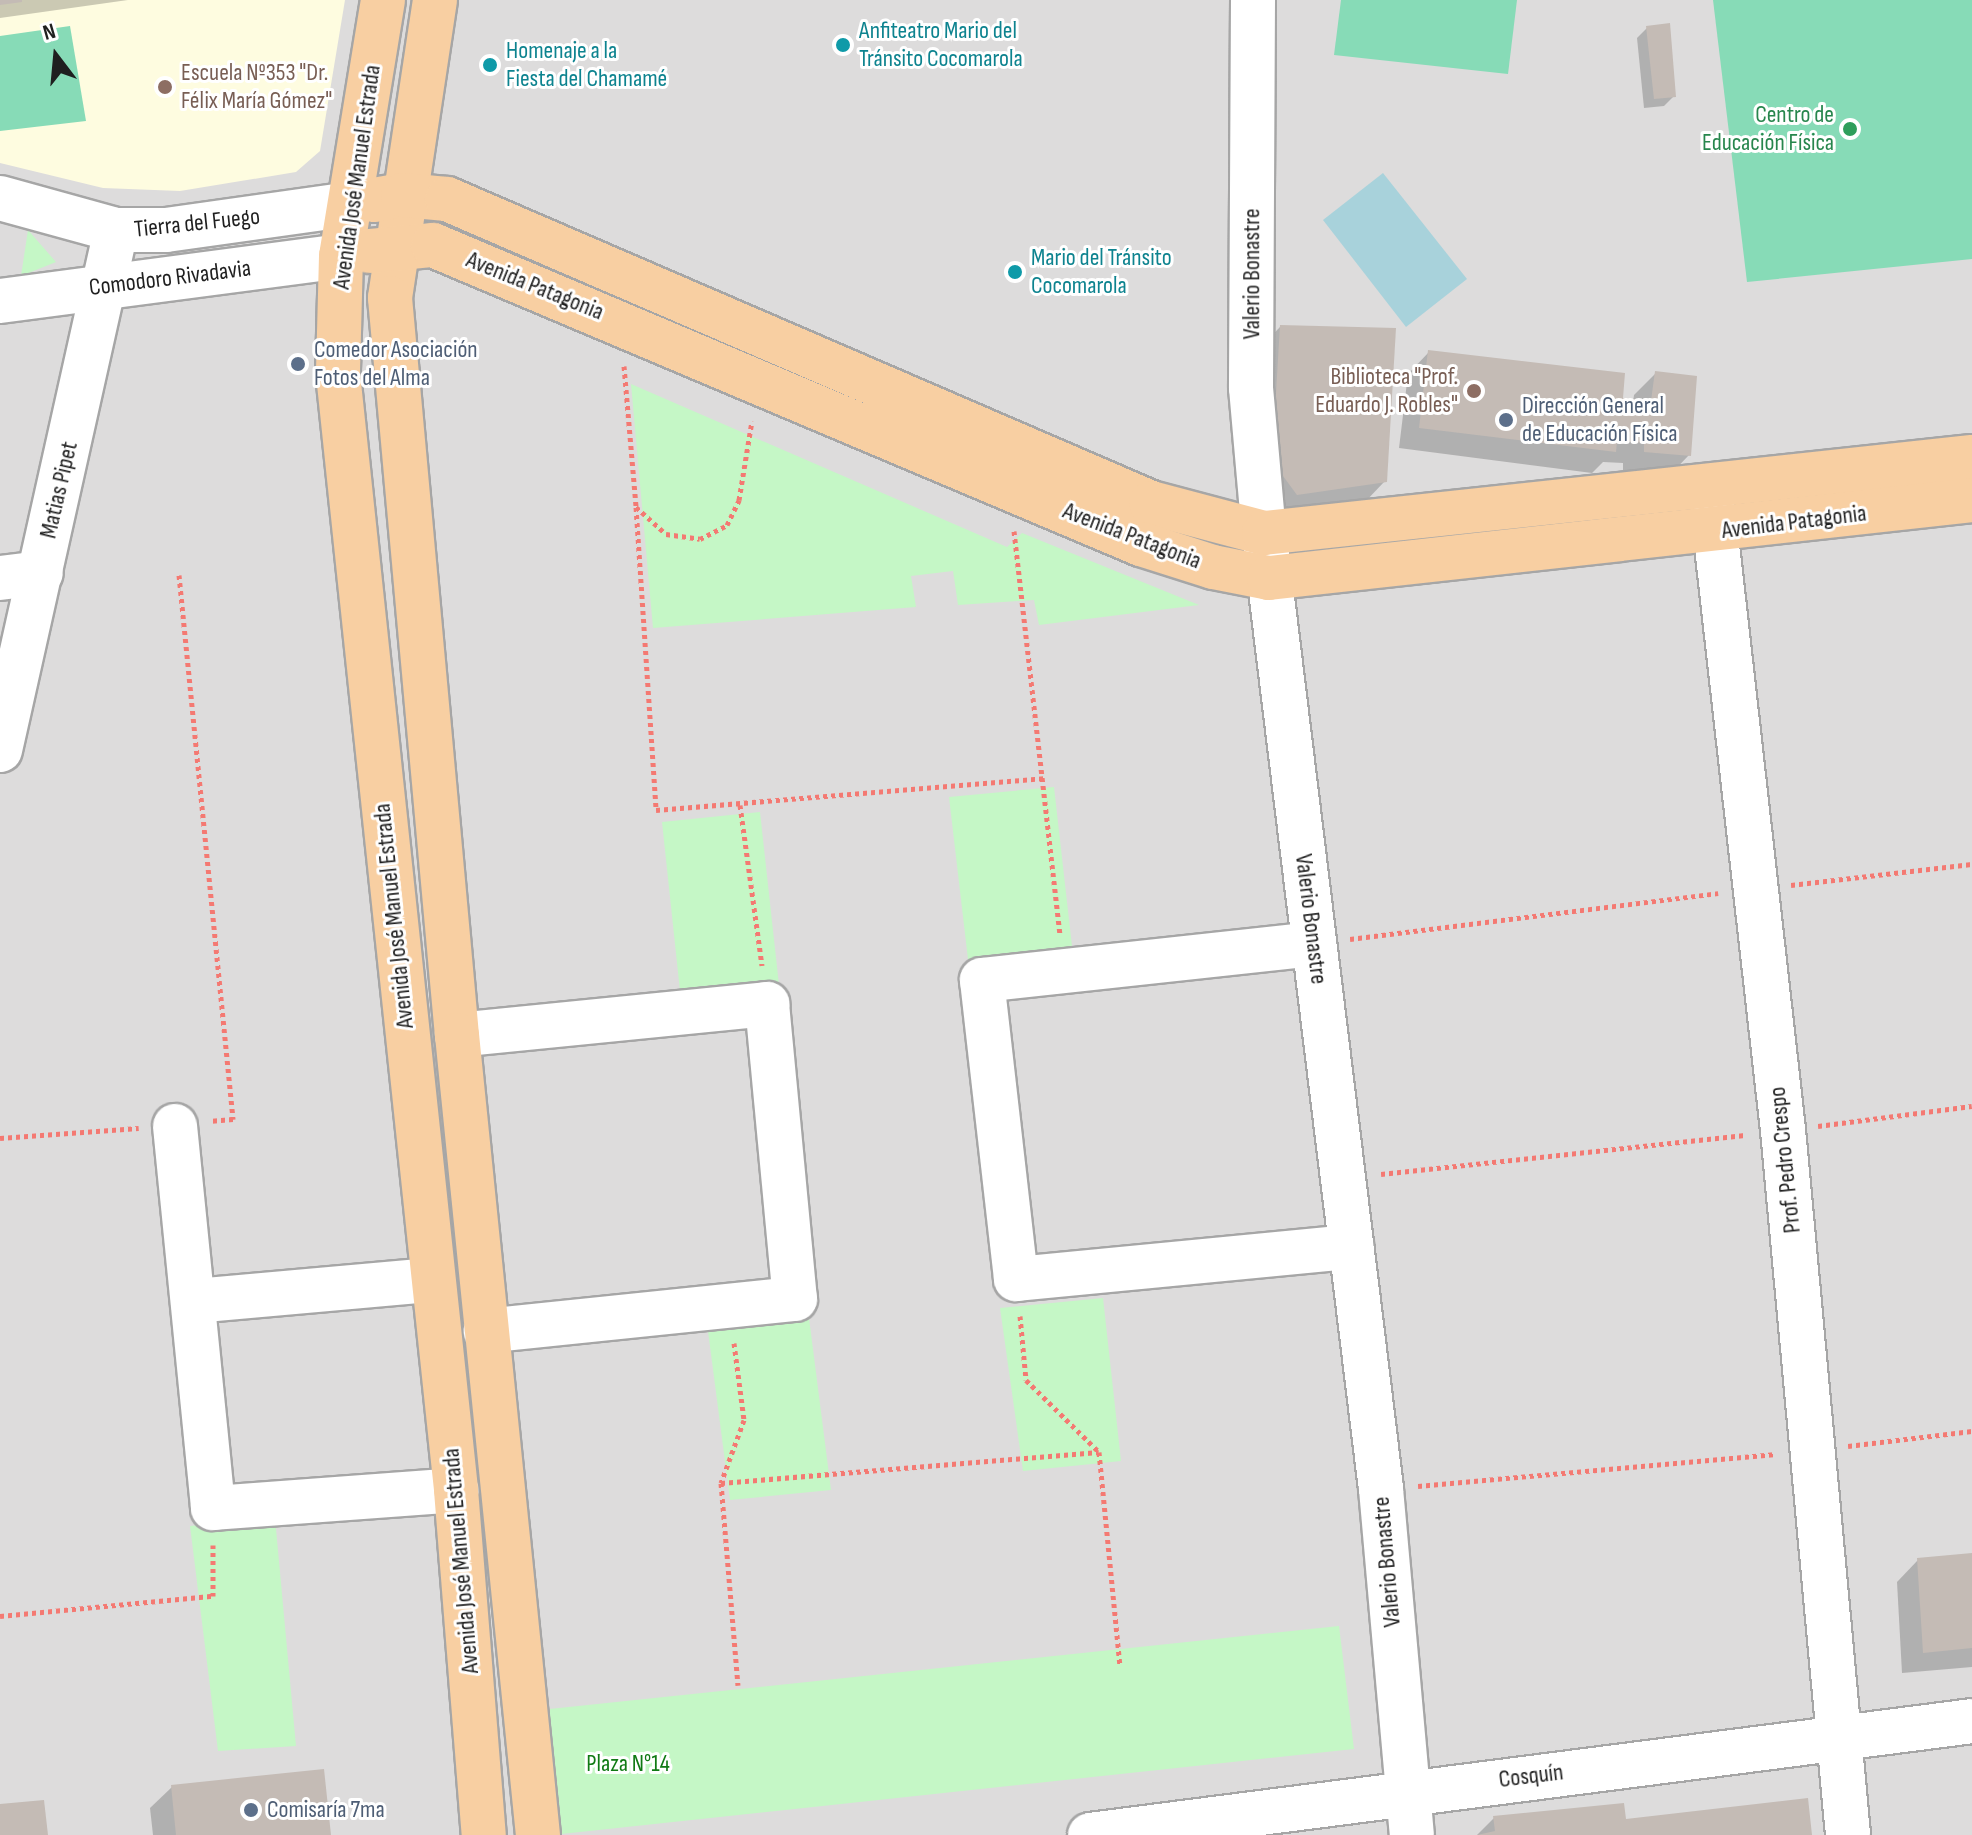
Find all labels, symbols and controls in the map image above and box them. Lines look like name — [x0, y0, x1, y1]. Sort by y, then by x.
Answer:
north arrow — [16, 16, 96, 96]
place label: Anfiteatro Mario del Tránsito Cocomarola — [859, 17, 1023, 73]
text: N — [40, 18, 59, 47]
marker: Anfiteatro Mario del Tránsito Cocomarola — [834, 36, 852, 54]
place label: Homenaje a la Fiesta del Chamamé — [506, 37, 667, 93]
marker: Homenaje a la Fiesta del Chamamé — [481, 56, 499, 74]
place label: Escuela Nº353 "Dr. Félix María Gómez" — [181, 59, 332, 115]
street label: Avenida José Manuel Estrada — [327, 63, 387, 291]
marker: Escuela Nº353 "Dr. Félix María Gómez" — [156, 78, 174, 96]
place label: Centro de Educación Física — [1702, 101, 1834, 157]
marker: Centro de Educación Física — [1841, 120, 1859, 138]
street label: Tierra del Fuego — [133, 202, 261, 244]
street label: Valerio Bonastre — [1238, 209, 1266, 339]
place label: Mario del Tránsito Cocomarola — [1031, 244, 1172, 300]
street label: Avenida Patagonia — [462, 245, 608, 327]
street label: Comodoro Rivadavia — [87, 254, 253, 302]
marker: Mario del Tránsito Cocomarola — [1006, 263, 1024, 281]
place label: Comedor Asociación Fotos del Alma — [314, 336, 478, 392]
marker: Comedor Asociación Fotos del Alma — [289, 355, 307, 373]
place label: Biblioteca "Prof. Eduardo J. Robles" — [1315, 363, 1458, 419]
marker: Biblioteca "Prof. Eduardo J. Robles" — [1465, 382, 1483, 400]
place label: Dirección General de Educación Física — [1522, 392, 1677, 448]
marker: Dirección General de Educación Física — [1497, 411, 1515, 429]
street label: Matias Pipet — [34, 439, 84, 541]
street label: Avenida Patagonia — [1059, 496, 1205, 576]
street label: Avenida Patagonia — [1720, 499, 1868, 545]
street label: Avenida José Manuel Estrada — [368, 802, 420, 1030]
street label: Valerio Bonastre — [1289, 852, 1333, 986]
street label: Prof. Pedro Crespo — [1763, 1085, 1807, 1235]
street label: Avenida José Manuel Estrada — [437, 1447, 485, 1675]
street label: Valerio Bonastre — [1367, 1496, 1407, 1628]
park label: Plaza N°14 — [586, 1750, 670, 1778]
street label: Cosquín — [1497, 1758, 1565, 1794]
place label: Comisaría 7ma — [267, 1796, 385, 1824]
marker: Comisaría 7ma — [242, 1801, 260, 1819]

